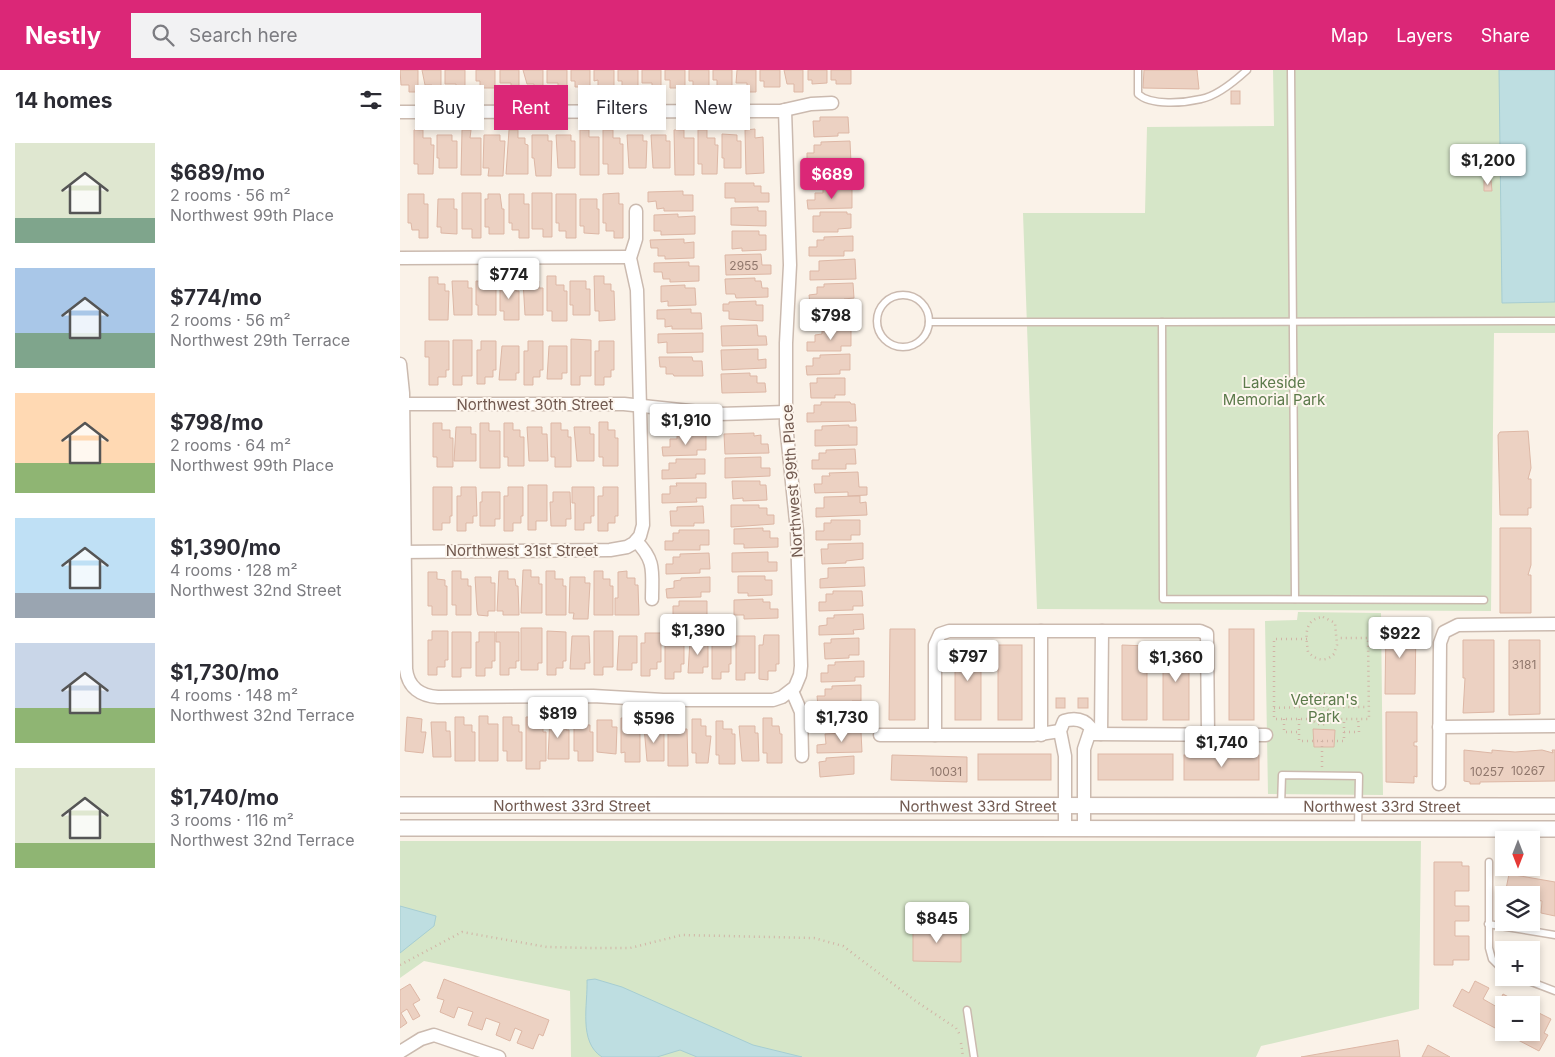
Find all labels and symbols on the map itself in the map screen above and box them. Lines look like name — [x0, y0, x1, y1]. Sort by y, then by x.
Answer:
pin: $1,200 — [1447, 144, 1529, 186]
pin: $689 — [802, 158, 862, 200]
pin: $774 — [479, 258, 539, 300]
house number: 2955 — [729, 258, 759, 273]
pin: $798 — [801, 298, 861, 341]
park label: Lakeside Memorial Park — [1223, 373, 1326, 409]
street label: Northwest 30th Street — [456, 395, 614, 414]
pin: $1,910 — [645, 404, 727, 446]
street label: Northwest 99th Place — [777, 404, 807, 558]
street label: Northwest 31st Street — [446, 541, 598, 560]
pin: $1,390 — [657, 614, 739, 656]
pin: $922 — [1370, 616, 1430, 659]
pin: $797 — [938, 640, 998, 682]
pin: $1,360 — [1135, 640, 1217, 683]
house number: 3181 — [1512, 657, 1536, 672]
park label: Veteran's Park — [1290, 690, 1358, 726]
pin: $819 — [528, 696, 588, 739]
pin: $1,730 — [801, 700, 883, 743]
pin: $596 — [624, 702, 684, 744]
pin: $1,740 — [1181, 726, 1263, 768]
house number: 10267 — [1511, 763, 1545, 778]
house number: 10031 — [930, 764, 962, 779]
house number: 10257 — [1470, 764, 1504, 779]
street label: Northwest 33rd Street — [493, 796, 651, 815]
street label: Northwest 33rd Street — [899, 796, 1057, 815]
street label: Northwest 33rd Street — [1303, 796, 1461, 815]
north arrow — [1495, 831, 1540, 876]
pin: $845 — [907, 902, 967, 944]

